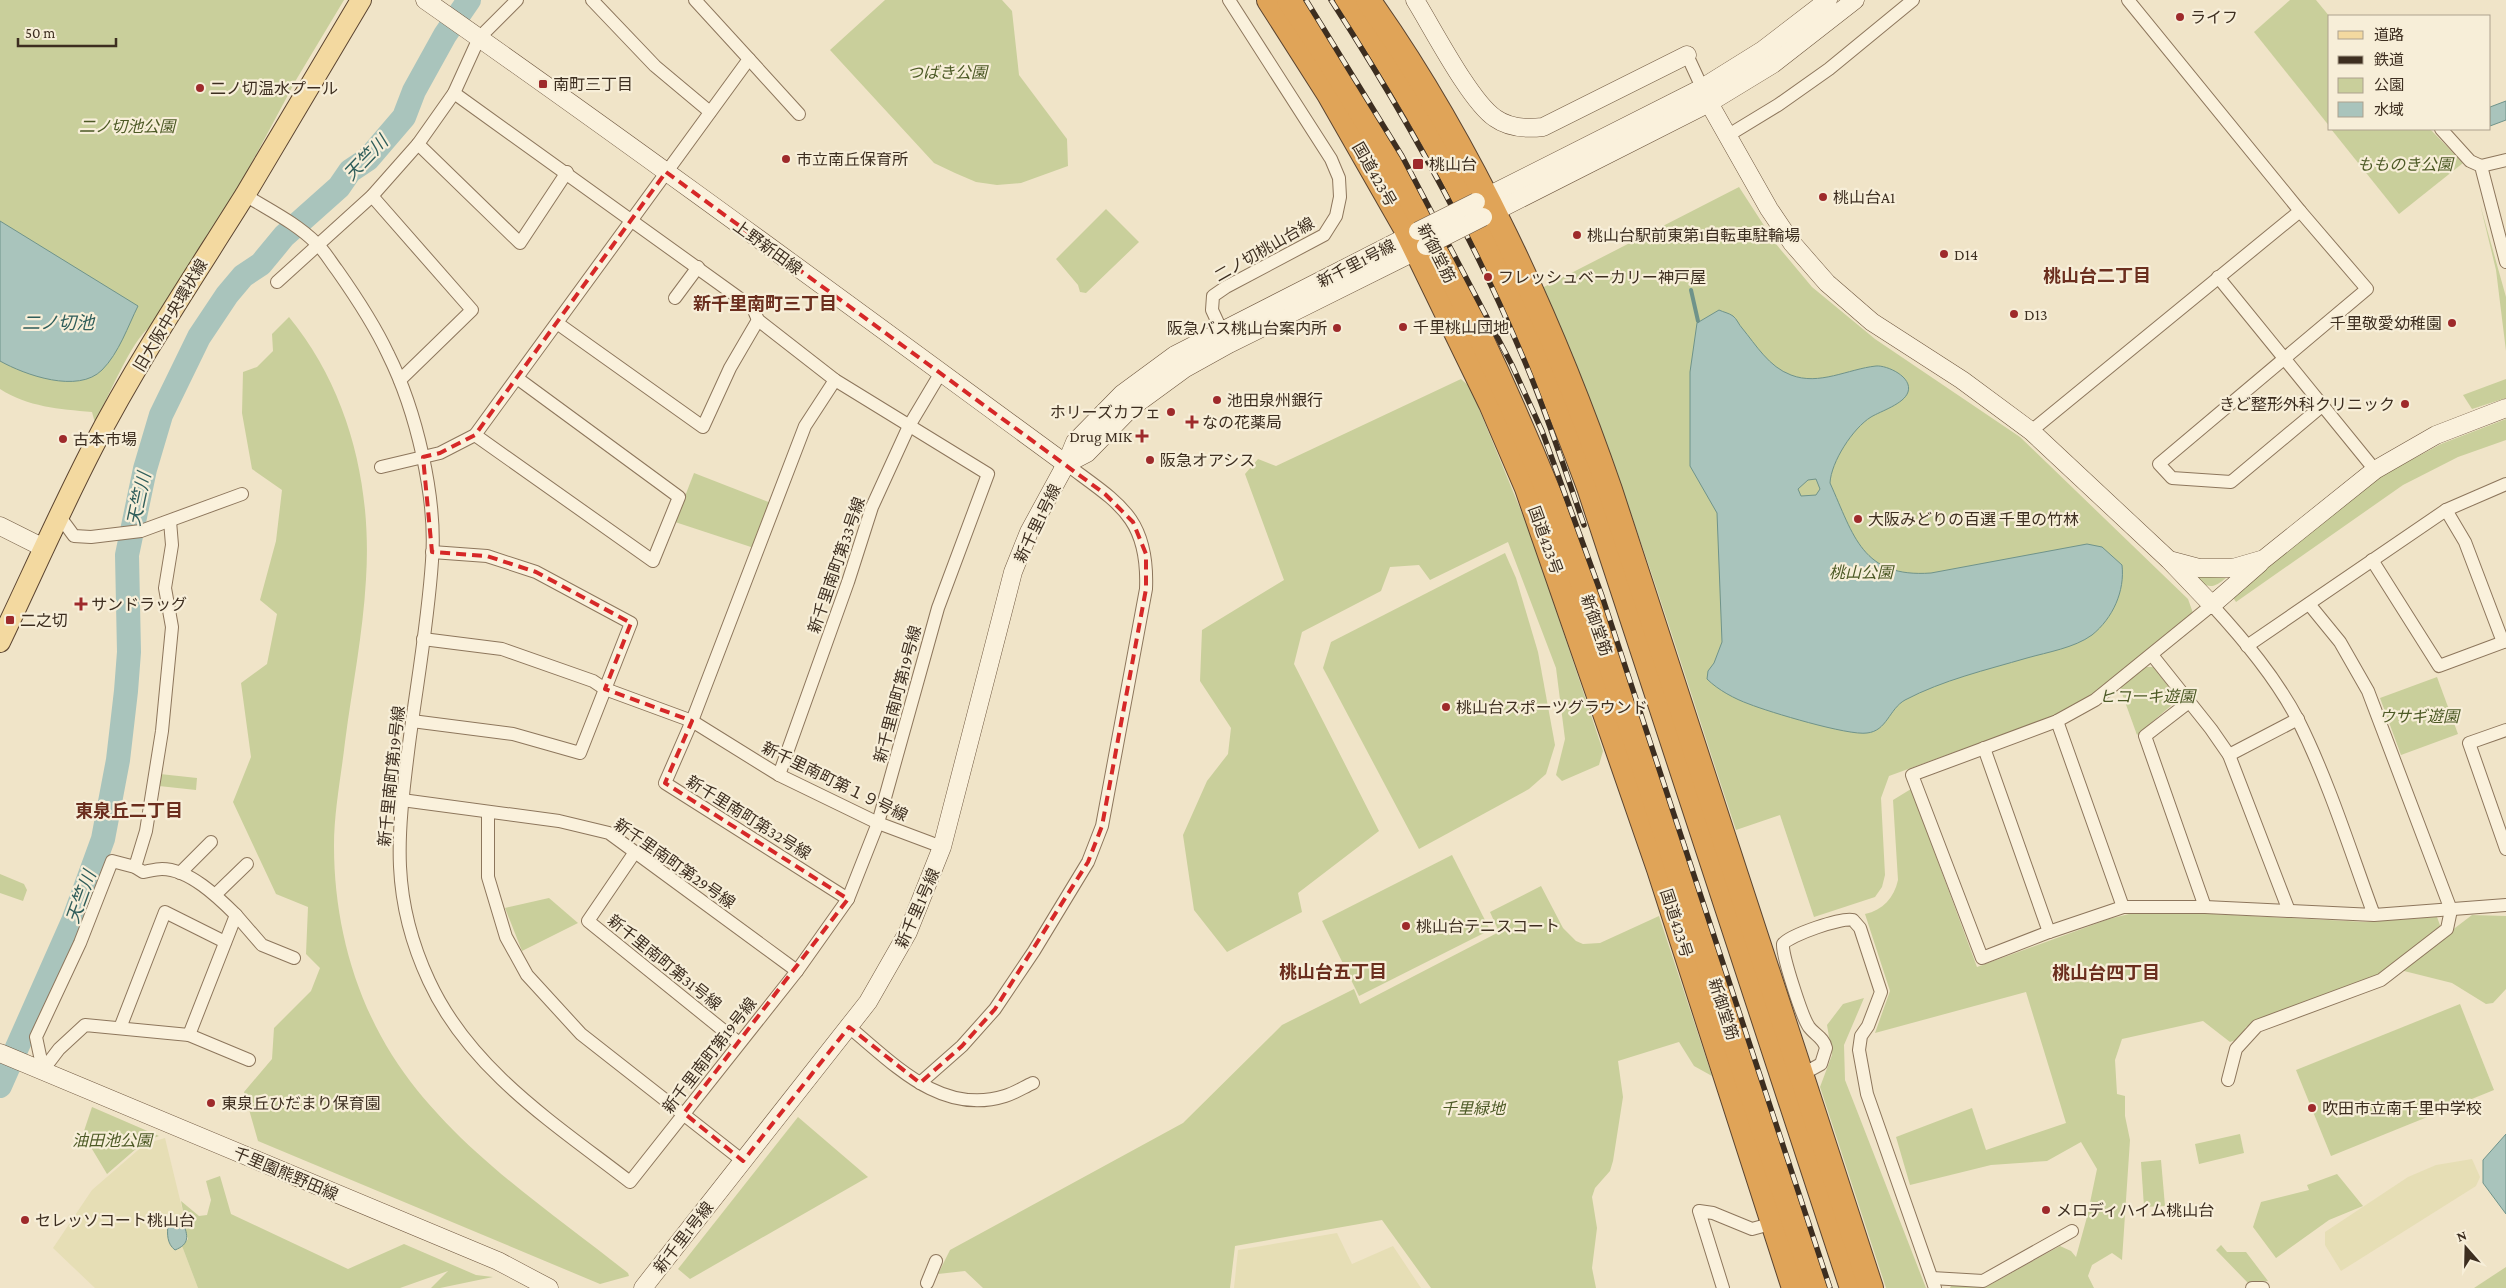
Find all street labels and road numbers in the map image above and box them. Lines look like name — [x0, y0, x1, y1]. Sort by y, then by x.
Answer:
street label: 国道423号 — [1349, 139, 1400, 209]
street label: 二ノ切桃山台線 — [1211, 214, 1317, 285]
street label: 上野新田線 — [730, 217, 805, 278]
street label: 新御堂筋 — [1414, 221, 1459, 286]
street label: 新千里1号線 — [1314, 237, 1398, 290]
street label: 旧大阪中央環状線 — [130, 256, 211, 375]
street label: 新千里1号線 — [1011, 481, 1064, 565]
street label: 新千里南町第33号線 — [805, 495, 868, 636]
street label: 国道423号 — [1525, 504, 1566, 577]
street label: 新御堂筋 — [1578, 592, 1615, 658]
street label: 新千里南町第19号線 — [871, 624, 924, 765]
street label: 新千里南町第19号線 — [376, 705, 407, 847]
street label: 新千里南町第１９号線 — [759, 739, 910, 824]
street label: 新千里南町第32号線 — [684, 772, 814, 863]
street label: 新千里南町第29号線 — [611, 815, 738, 912]
street label: 新千里1号線 — [892, 866, 943, 951]
street label: 国道423号 — [1657, 887, 1696, 960]
street label: 新千里南町第31号線 — [605, 911, 725, 1013]
street label: 新御堂筋 — [1706, 976, 1741, 1042]
street label: 新千里南町第19号線 — [659, 994, 760, 1116]
street label: 千里園熊野田線 — [231, 1144, 341, 1203]
street label: 新千里1号線 — [650, 1198, 716, 1276]

